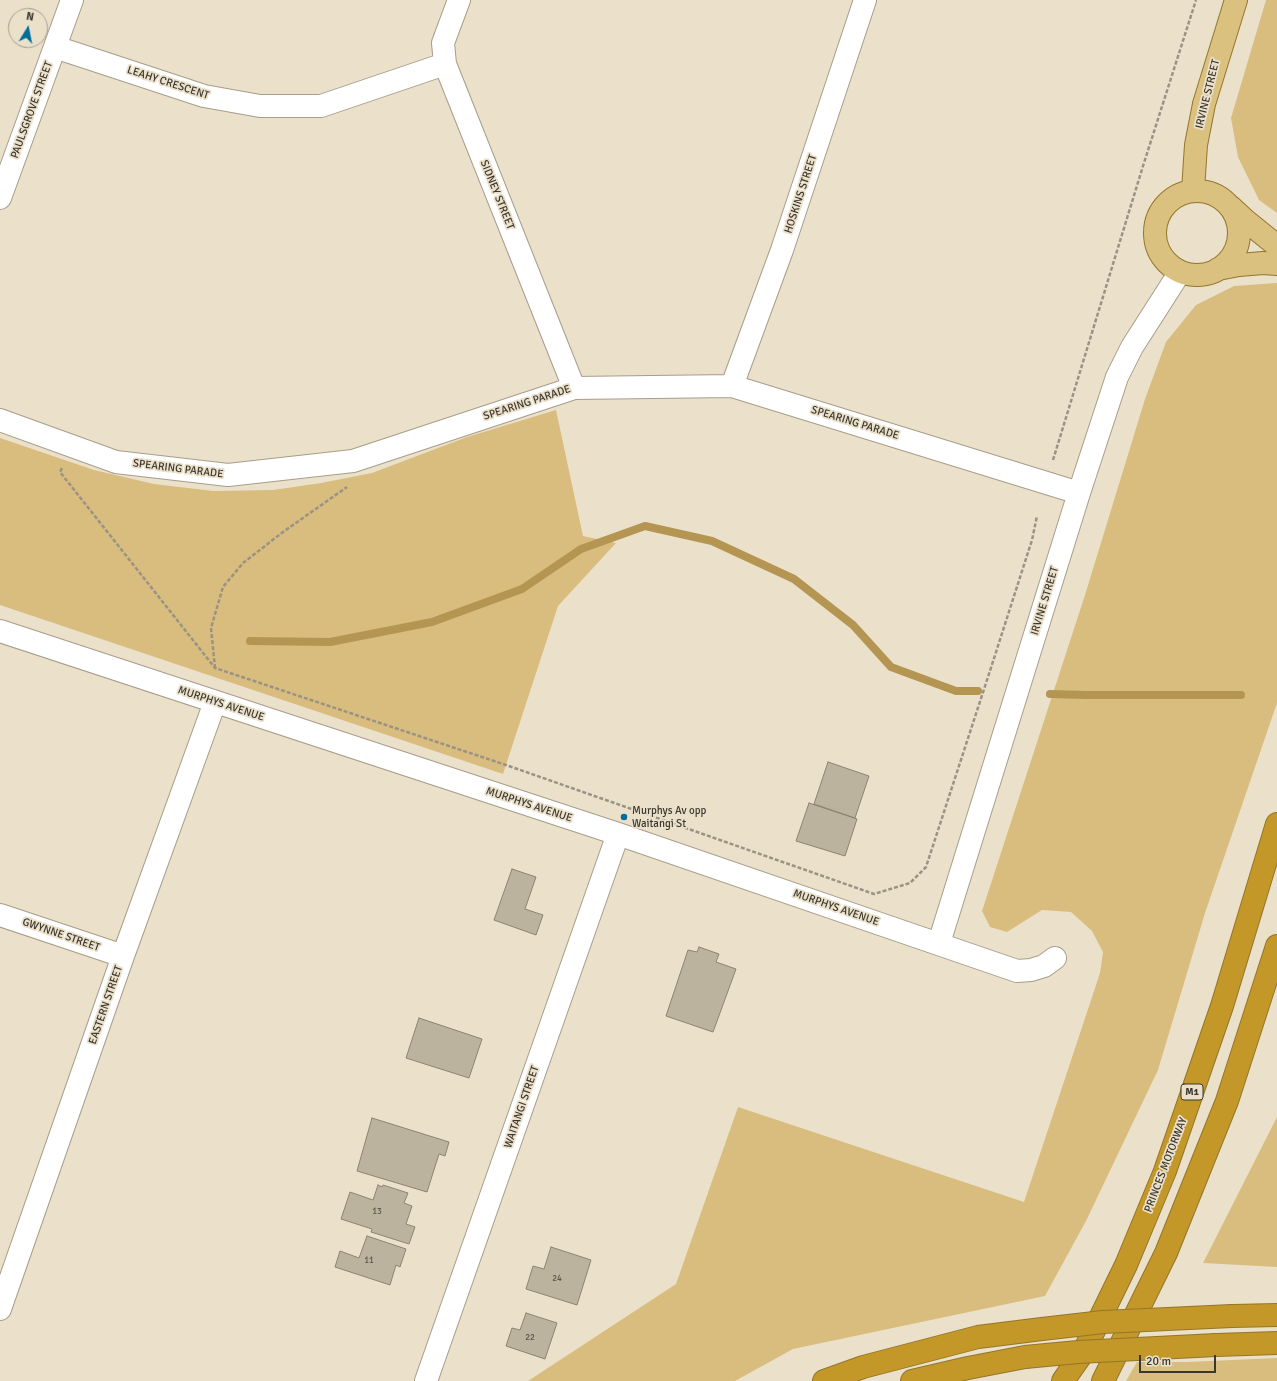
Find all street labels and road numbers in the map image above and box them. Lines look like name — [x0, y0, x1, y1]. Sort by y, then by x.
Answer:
street label: IRVINE STREET — [1193, 58, 1223, 130]
street label: PAULSGROVE STREET — [8, 60, 56, 160]
street label: LEAHY CRESCENT — [125, 64, 211, 102]
street label: HOSKINS STREET — [782, 153, 820, 235]
street label: SIDNEY STREET — [477, 158, 517, 232]
street label: SPEARING PARADE — [482, 383, 572, 423]
street label: SPEARING PARADE — [810, 403, 900, 443]
street label: SPEARING PARADE — [132, 457, 224, 481]
street label: IRVINE STREET — [1028, 565, 1062, 637]
street label: MURPHYS AVENUE — [176, 684, 266, 724]
street label: MURPHYS AVENUE — [484, 785, 574, 825]
street label: MURPHYS AVENUE — [791, 887, 881, 929]
street label: GWYNNE STREET — [20, 916, 102, 954]
street label: EASTERN STREET — [86, 964, 126, 1046]
street label: WAITANGI STREET — [502, 1064, 542, 1150]
road number: M1 — [1181, 1084, 1203, 1100]
street label: PRINCES MOTORWAY — [1142, 1116, 1190, 1214]

